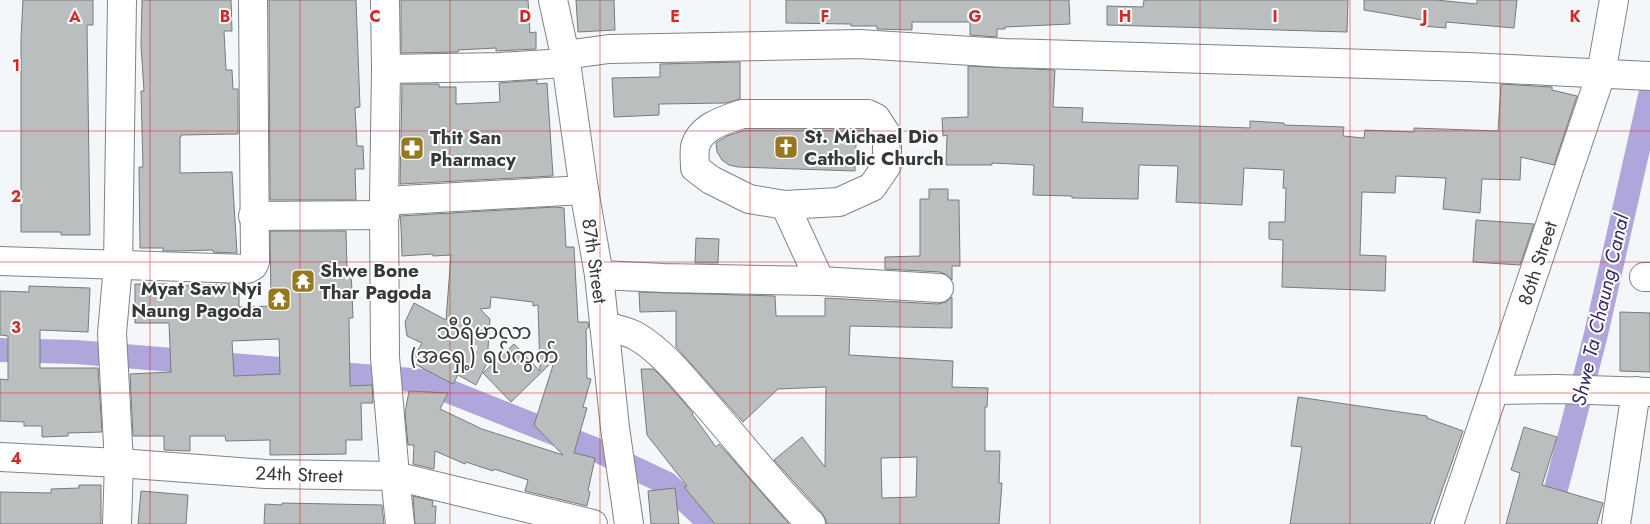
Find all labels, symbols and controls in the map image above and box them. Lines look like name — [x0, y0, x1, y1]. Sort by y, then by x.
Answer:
text: A — [68, 5, 81, 28]
text: B — [220, 5, 230, 28]
text: C — [369, 5, 381, 28]
text: D — [519, 5, 531, 28]
text: E — [670, 5, 680, 28]
text: F — [821, 5, 829, 28]
text: G — [968, 5, 982, 28]
text: H — [1119, 5, 1131, 28]
text: I — [1272, 5, 1278, 28]
text: J — [1419, 5, 1428, 28]
text: K — [1569, 5, 1581, 28]
text: 1 — [12, 54, 20, 77]
place label: St. Michael Dio Catholic Church — [804, 123, 944, 172]
place label: Thit San Pharmacy — [430, 124, 517, 173]
church icon: St. Michael Dio Catholic Church — [773, 134, 799, 160]
pharmacy icon: Thit San Pharmacy — [399, 135, 425, 161]
text: 2 — [11, 185, 21, 208]
water label: Shwe Ta Chaung Canal — [1564, 210, 1637, 409]
street label: 87th Street — [575, 217, 614, 306]
street label: 86th Street — [1511, 217, 1564, 309]
place label: Shwe Bone Thar Pagoda — [320, 257, 432, 306]
temple icon: Shwe Bone Thar Pagoda — [290, 268, 316, 294]
place label: Myat Saw Nyi Naung Pagoda — [131, 275, 262, 324]
temple icon: Myat Saw Nyi Naung Pagoda — [266, 286, 292, 312]
text: 3 — [11, 316, 21, 339]
district label: သီရိမာလာ (အရှေ့) ရပ်ကွက် — [409, 316, 559, 373]
text: 4 — [10, 447, 22, 470]
street label: 24th Street — [255, 459, 344, 490]

